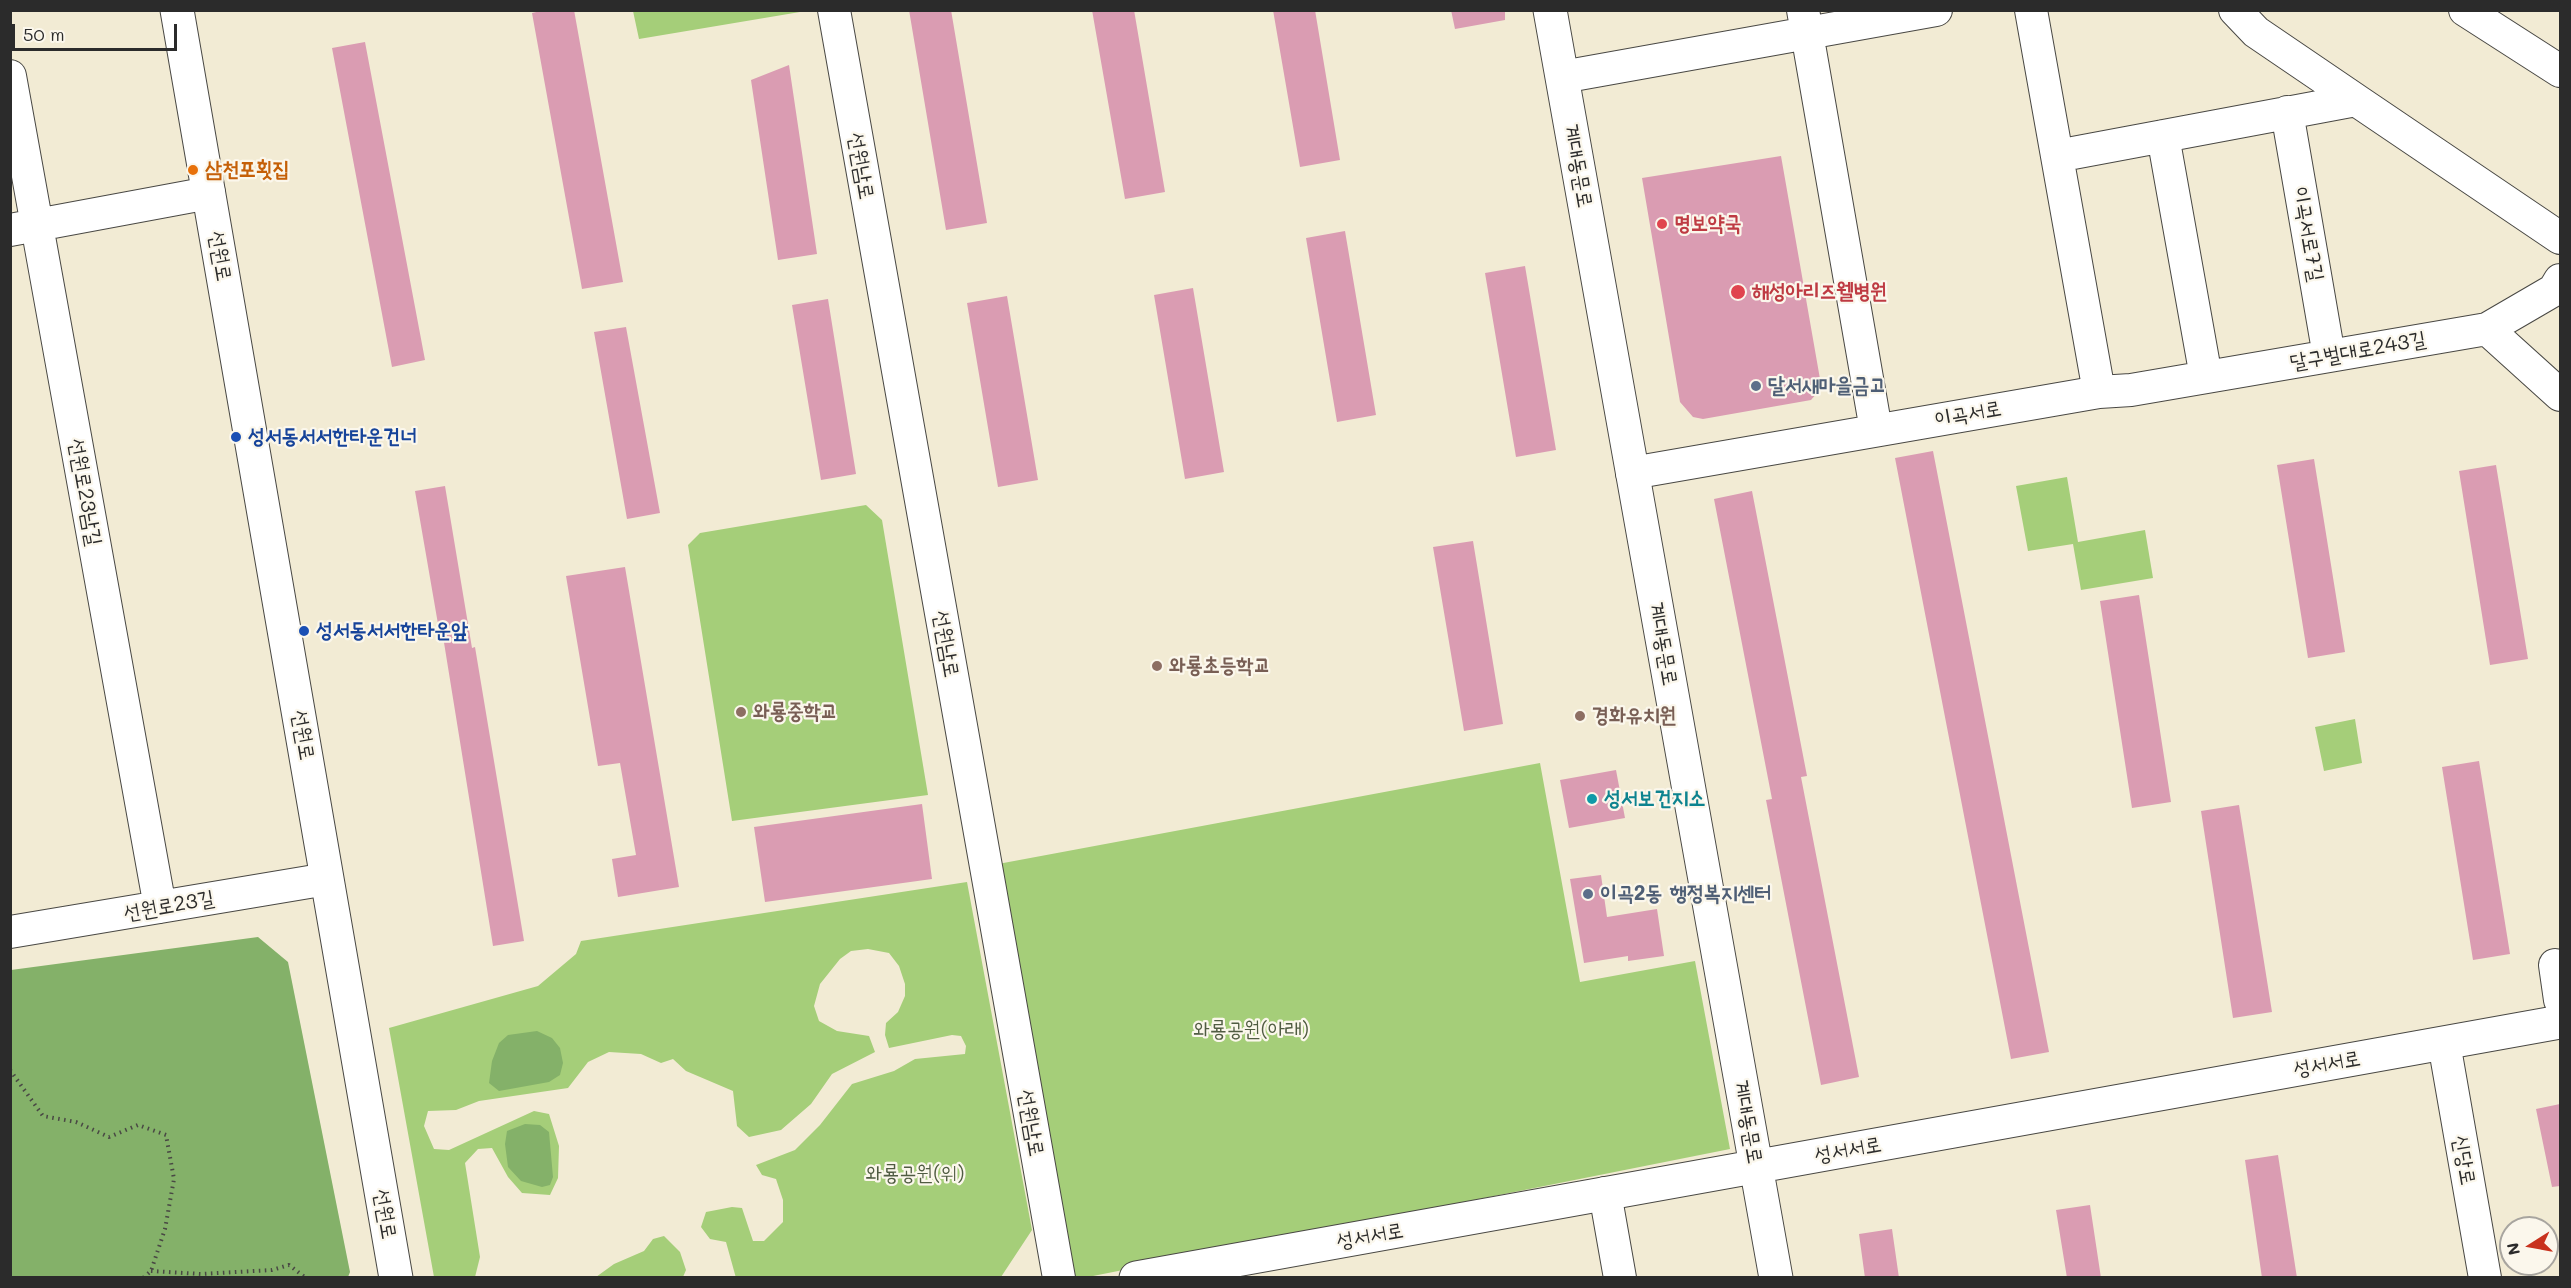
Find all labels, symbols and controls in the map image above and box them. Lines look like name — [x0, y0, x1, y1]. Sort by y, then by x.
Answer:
scale bar — [15, 12, 180, 50]
text: 50 m — [23, 22, 65, 46]
street label: 계대동문로 — [1558, 122, 1598, 210]
street label: 선원남로 — [843, 131, 879, 201]
place label: 삼천포횟집 — [205, 157, 289, 183]
marker: 삼천포횟집 — [186, 163, 200, 177]
street label: 이곡서로7길 — [2287, 184, 2329, 284]
place label: 명보약국 — [1674, 211, 1742, 237]
marker: 명보약국 — [1655, 217, 1669, 231]
street label: 선원로 — [203, 229, 237, 283]
place label: 해성아리즈웰병원 — [1752, 279, 1887, 305]
marker: 해성아리즈웰병원 — [1729, 283, 1747, 301]
street label: 달구벌대로243길 — [2288, 327, 2428, 375]
place label: 달서새마을금고 — [1768, 373, 1886, 399]
marker: 달서새마을금고 — [1749, 379, 1763, 393]
street label: 이곡서로 — [1933, 396, 2003, 432]
place label: 성서동서서한타운건너 — [248, 424, 417, 450]
marker: 성서동서서한타운건너 — [229, 430, 243, 444]
street label: 선원로23남길 — [63, 436, 107, 548]
street label: 계대동문로 — [1643, 600, 1683, 688]
street label: 선원남로 — [928, 609, 964, 679]
place label: 성서동서서한타운앞 — [316, 618, 468, 644]
marker: 성서동서서한타운앞 — [297, 624, 311, 638]
place label: 와룡초등학교 — [1169, 653, 1270, 679]
marker: 와룡초등학교 — [1150, 659, 1164, 673]
place label: 와룡중학교 — [753, 699, 837, 725]
place label: 경화유치원 — [1592, 703, 1676, 729]
marker: 와룡중학교 — [734, 705, 748, 719]
street label: 선원로 — [286, 708, 320, 762]
marker: 경화유치원 — [1573, 709, 1587, 723]
place label: 성서보건지소 — [1604, 786, 1705, 812]
marker: 성서보건지소 — [1585, 792, 1599, 806]
place label: 이곡2동 행정복지센터 — [1600, 881, 1771, 907]
street label: 선원로23길 — [122, 886, 216, 926]
marker: 이곡2동 행정복지센터 — [1581, 887, 1595, 901]
park label: 와룡공원(아래) — [1193, 1017, 1309, 1043]
street label: 성서서로 — [2292, 1046, 2362, 1082]
street label: 계대동문로 — [1728, 1078, 1768, 1166]
street label: 선원남로 — [1013, 1088, 1049, 1158]
street label: 성서서로 — [1813, 1132, 1883, 1168]
street label: 신당로 — [2447, 1133, 2481, 1187]
park label: 와룡공원(위) — [866, 1161, 964, 1187]
street label: 선원로 — [368, 1187, 402, 1241]
north arrow — [2499, 1216, 2559, 1276]
street label: 성서서로 — [1335, 1218, 1405, 1254]
text: N — [2501, 1241, 2524, 1257]

